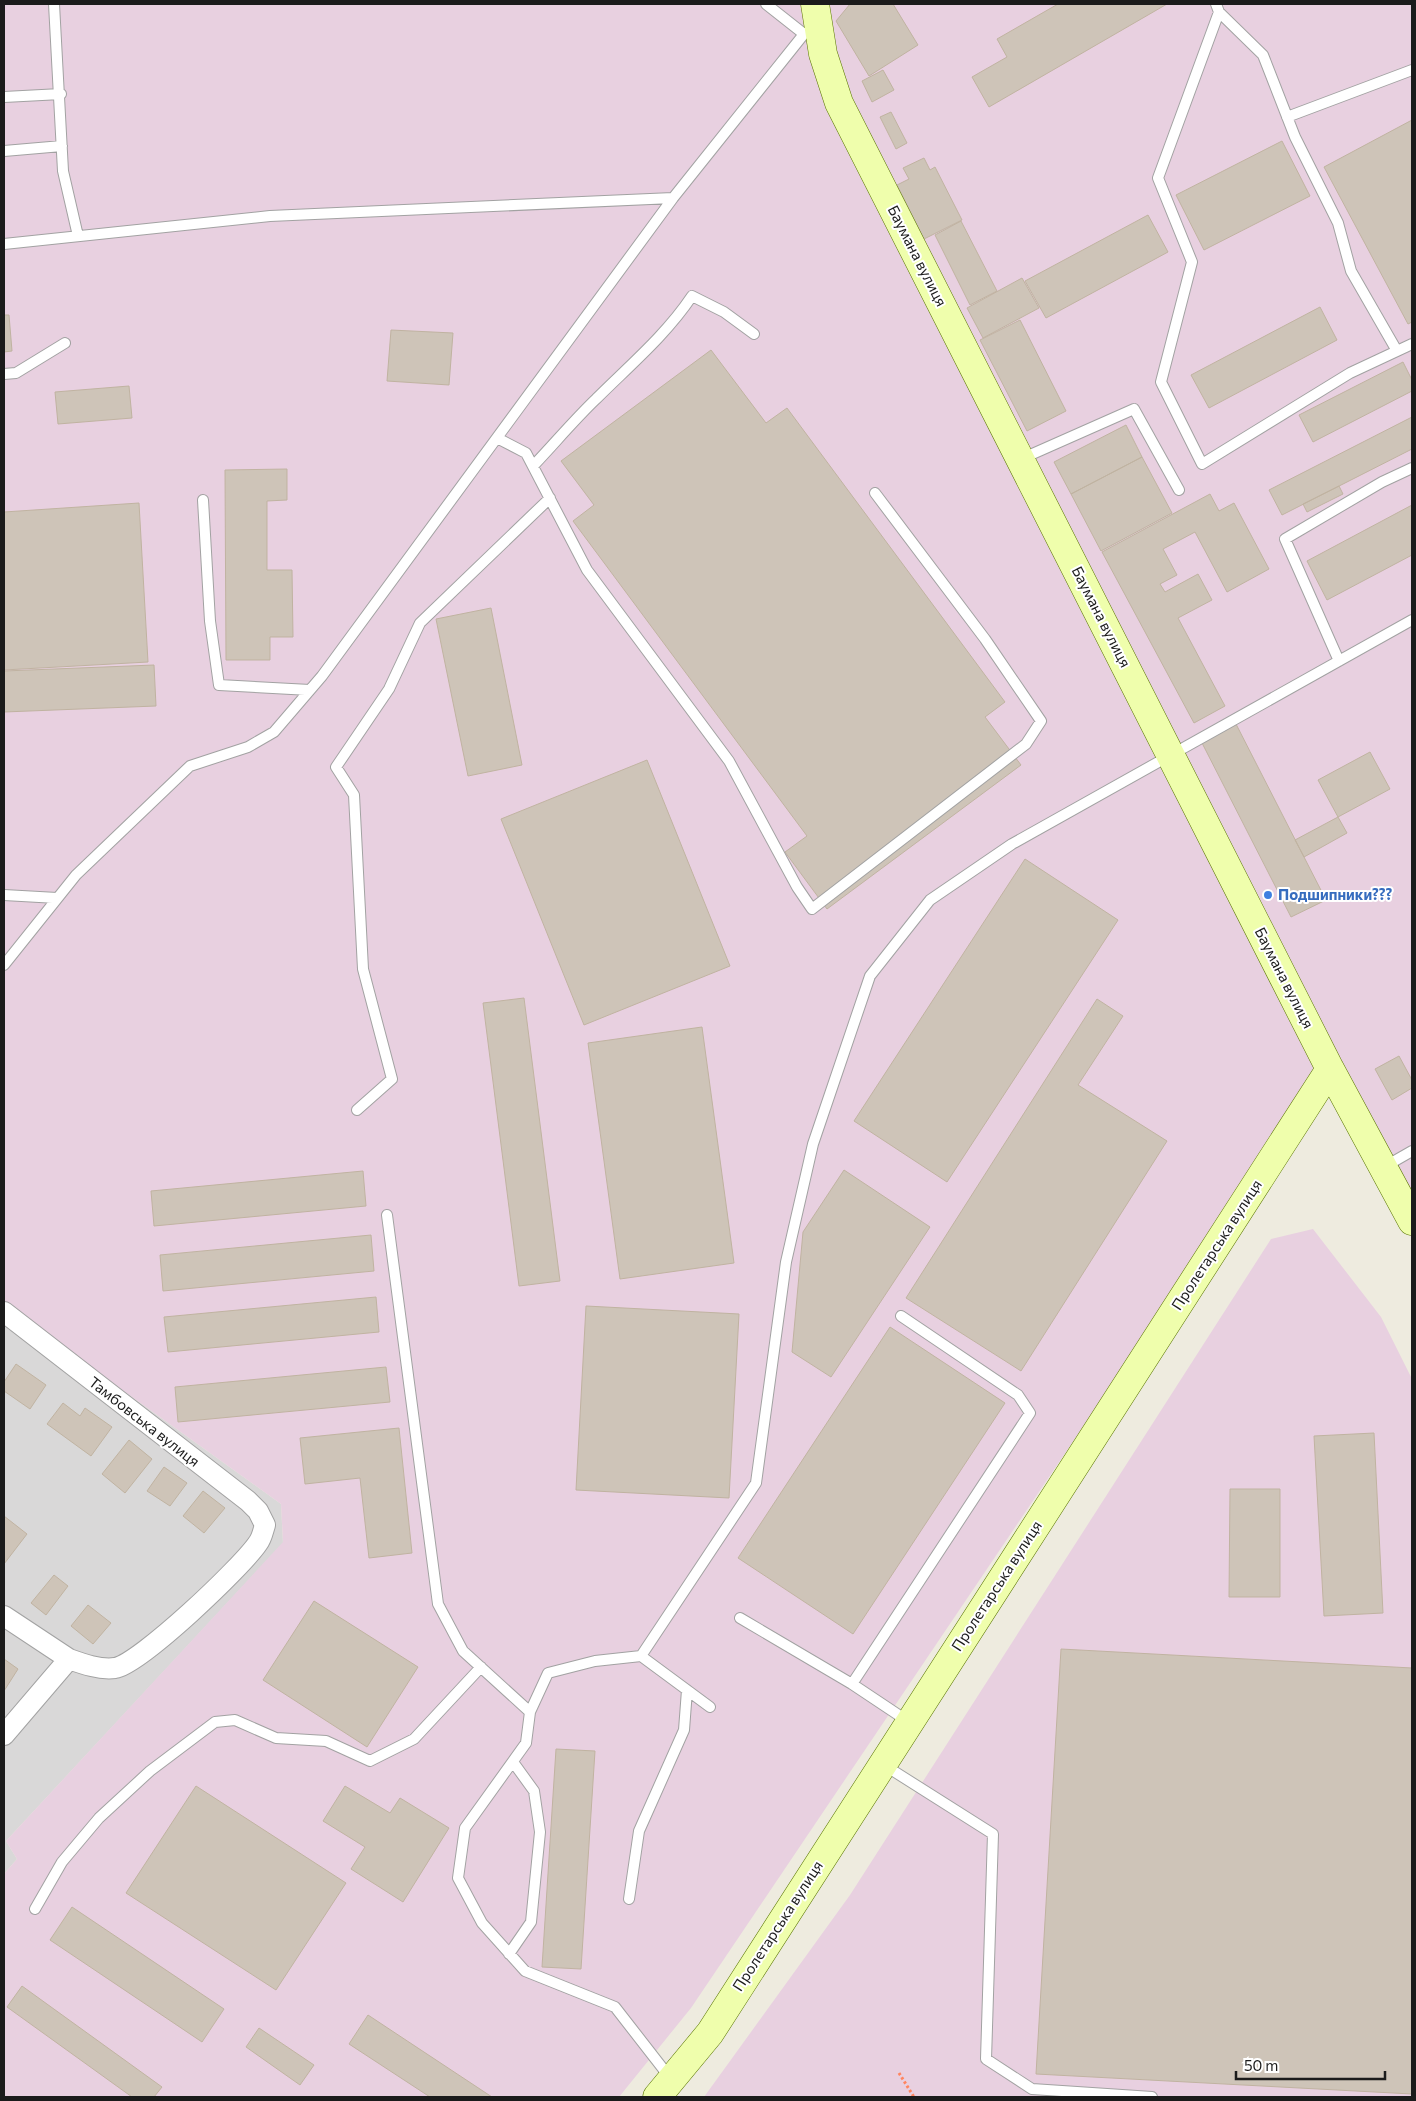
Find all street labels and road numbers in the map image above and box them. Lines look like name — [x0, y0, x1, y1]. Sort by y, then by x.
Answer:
street label: Баумана вулиця — [885, 202, 951, 309]
street label: Баумана вулиця — [1069, 563, 1135, 670]
street label: Баумана вулиця — [1252, 924, 1318, 1031]
street label: Пролетарська вулиця — [1167, 1176, 1265, 1313]
street label: Тамбовська вулиця — [86, 1372, 204, 1470]
street label: Пролетарська вулиця — [947, 1517, 1045, 1654]
street label: Пролетарська вулиця — [728, 1857, 826, 1994]

